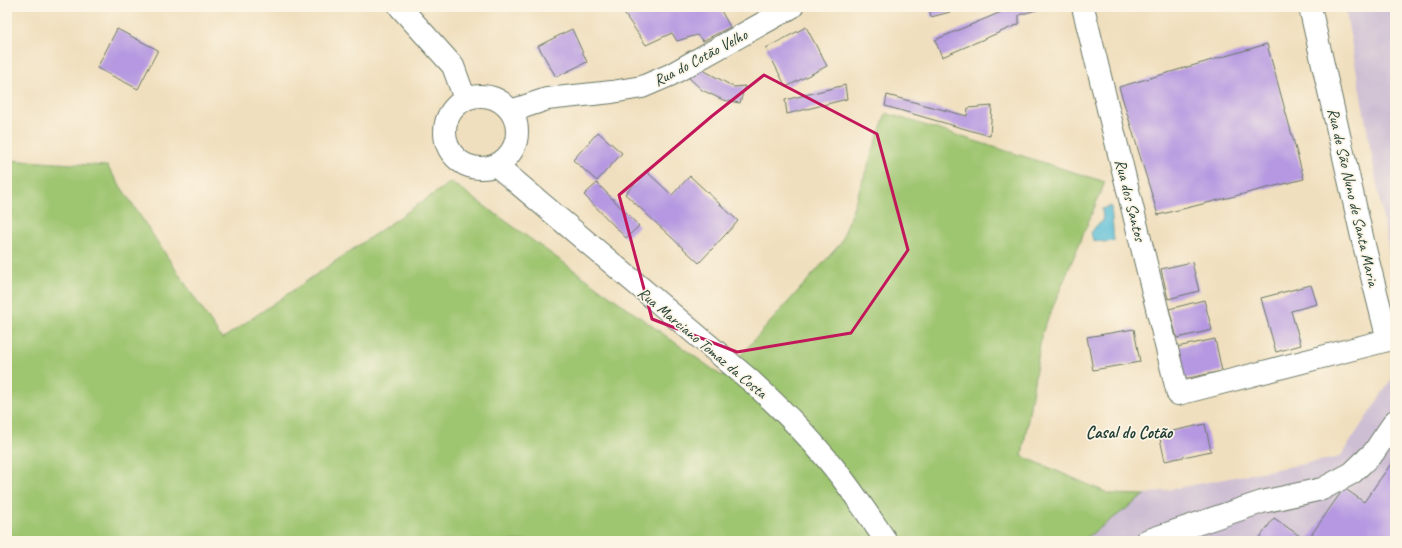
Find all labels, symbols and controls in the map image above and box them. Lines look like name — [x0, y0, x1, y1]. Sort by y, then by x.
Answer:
street label: Rua do Cotão Velho — [650, 24, 752, 91]
street label: Rua de São Nuno de Santa Maria — [1323, 106, 1384, 290]
street label: Rua dos Santos — [1110, 157, 1150, 245]
street label: Rua Marciano Tomaz da Costa — [634, 283, 772, 404]
district label: Casal do Cotão — [1086, 422, 1174, 443]

